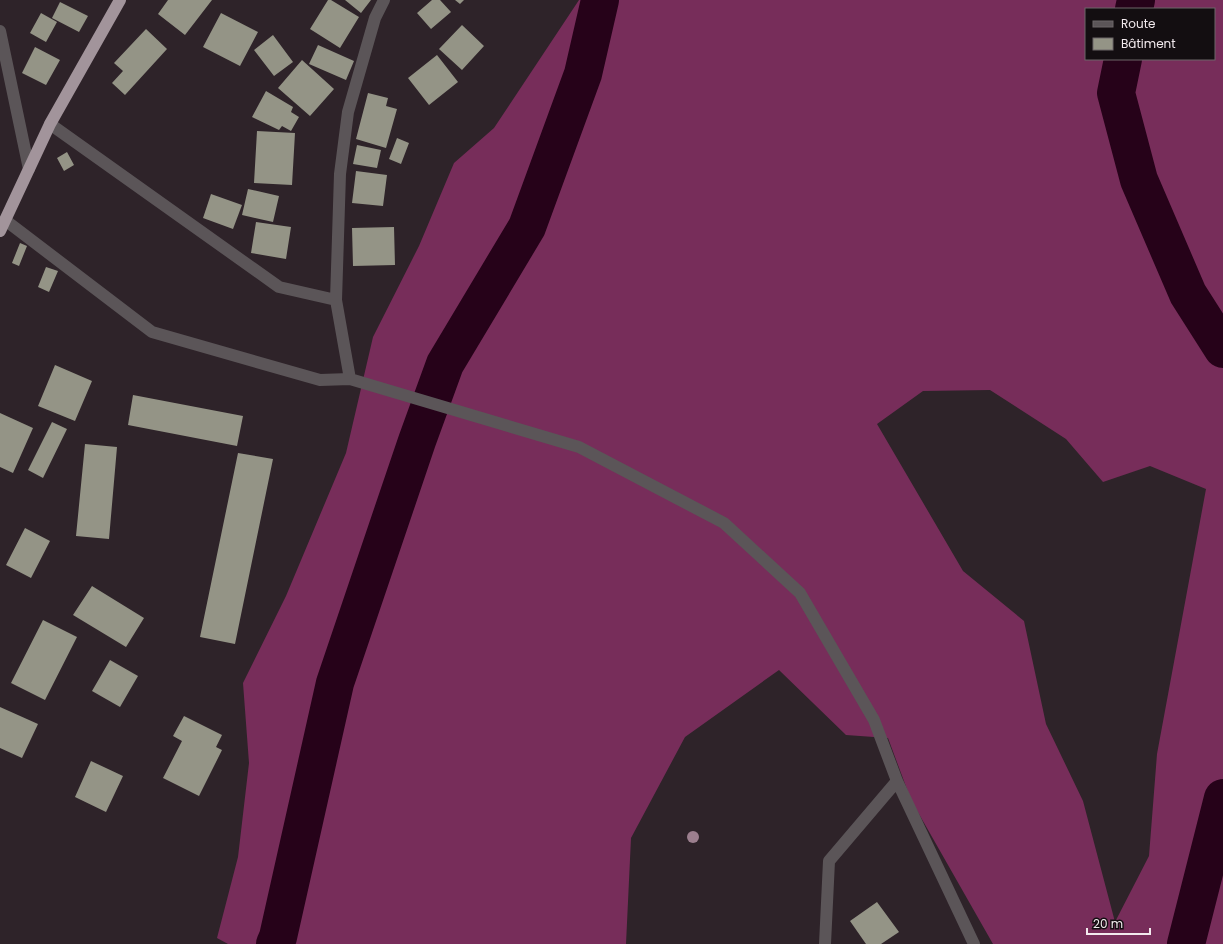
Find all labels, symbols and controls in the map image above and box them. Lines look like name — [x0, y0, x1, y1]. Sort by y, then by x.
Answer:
legend — [1085, 8, 1215, 60]
text: Route — [1121, 15, 1155, 32]
text: Bâtiment — [1121, 35, 1176, 52]
scale bar — [1087, 910, 1150, 936]
text: 20 m — [1093, 915, 1123, 932]

